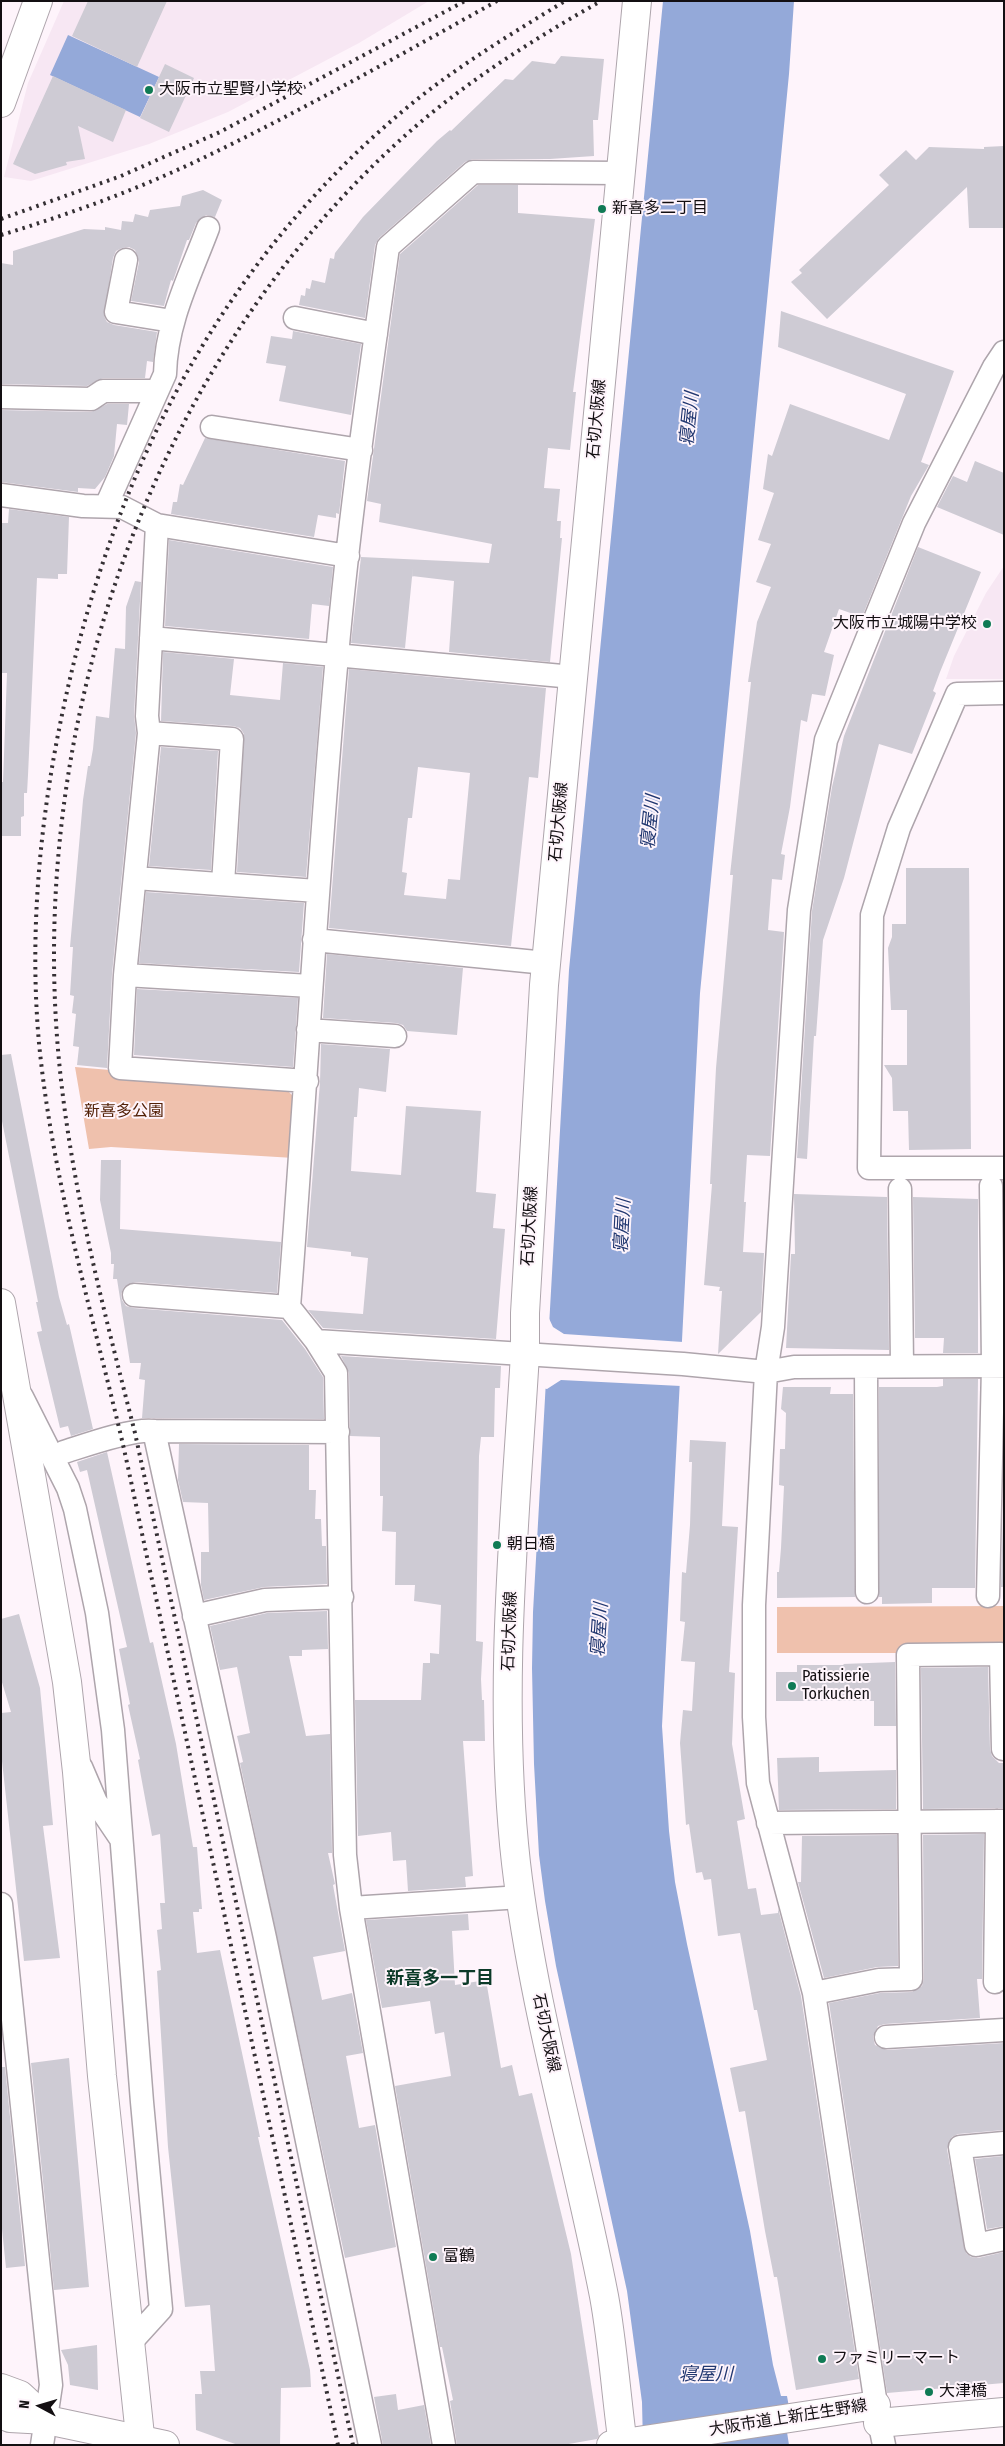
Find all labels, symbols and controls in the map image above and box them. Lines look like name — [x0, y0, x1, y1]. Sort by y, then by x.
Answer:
place label: 大阪市立聖賢小学校 — [159, 80, 303, 100]
marker: 大阪市立聖賢小学校 — [143, 84, 155, 96]
place label: 新喜多二丁目 — [612, 199, 708, 219]
marker: 新喜多二丁目 — [596, 203, 608, 215]
street label: 石切大阪線 — [584, 378, 610, 460]
water label: 寝屋川 — [676, 391, 704, 447]
place label: 大阪市立城陽中学校 — [833, 614, 977, 634]
marker: 大阪市立城陽中学校 — [981, 618, 993, 630]
street label: 石切大阪線 — [546, 781, 572, 863]
water label: 寝屋川 — [637, 794, 665, 850]
park label: 新喜多公園 — [84, 1102, 164, 1122]
street label: 石切大阪線 — [518, 1186, 542, 1266]
water label: 寝屋川 — [611, 1198, 635, 1254]
place label: 朝日橋 — [507, 1535, 555, 1555]
marker: 朝日橋 — [491, 1539, 503, 1551]
street label: 石切大阪線 — [499, 1591, 521, 1671]
water label: 寝屋川 — [587, 1602, 613, 1658]
place label: Patissierie Torkuchen — [802, 1667, 870, 1705]
marker: Patissierie Torkuchen — [786, 1680, 798, 1692]
district label: 新喜多一丁目 — [386, 1968, 494, 1990]
street label: 石切大阪線 — [528, 1992, 564, 2074]
place label: 富鶴 — [443, 2247, 475, 2267]
marker: 富鶴 — [427, 2251, 439, 2263]
place label: ファミリーマート — [832, 2349, 960, 2369]
marker: ファミリーマート — [816, 2353, 828, 2365]
water label: 寝屋川 — [679, 2364, 733, 2386]
north arrow — [15, 2381, 65, 2431]
place label: 大津橋 — [939, 2382, 987, 2402]
marker: 大津橋 — [923, 2386, 935, 2398]
street label: 大阪市道上新庄生野線 — [707, 2396, 869, 2440]
text: N — [16, 2399, 33, 2409]

